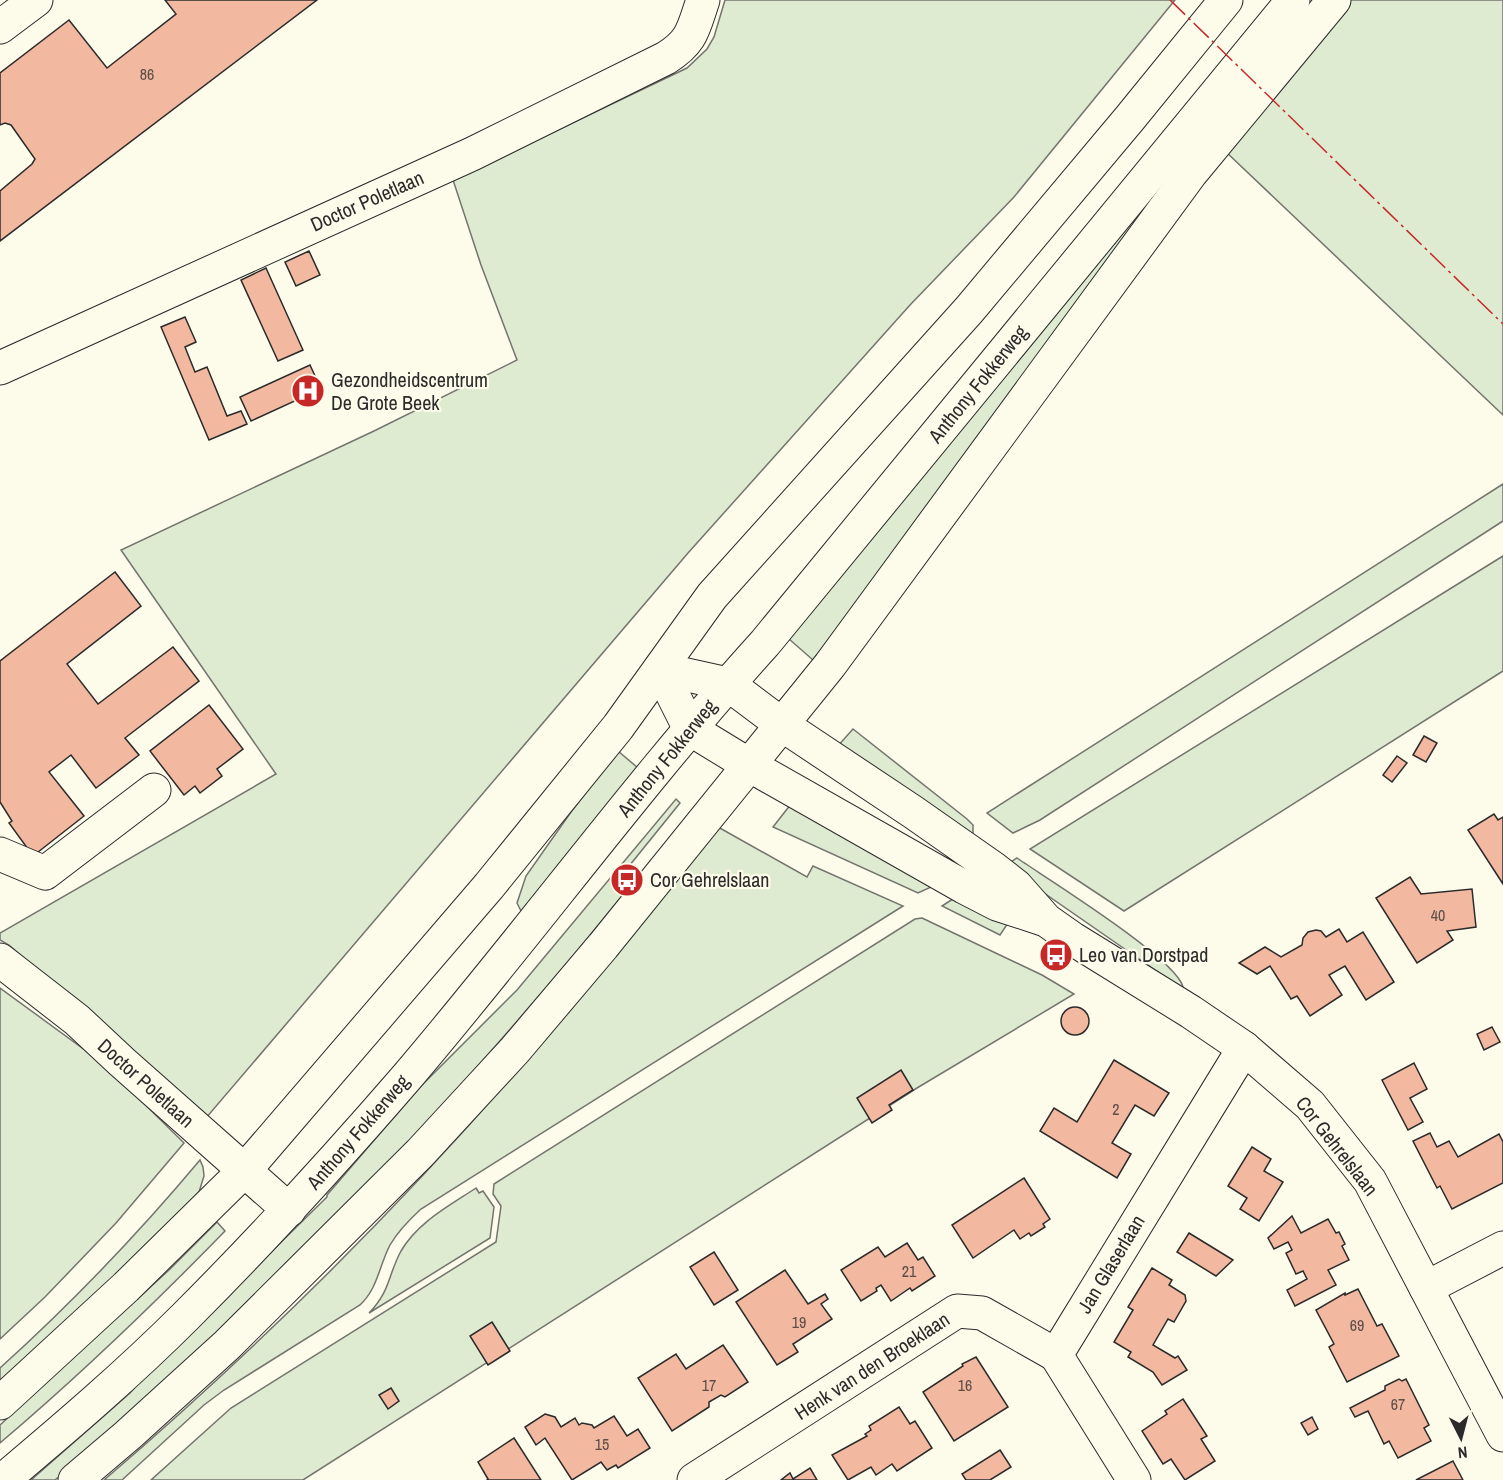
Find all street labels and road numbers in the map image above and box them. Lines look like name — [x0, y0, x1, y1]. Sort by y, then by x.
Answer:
street label: Doctor Poletlaan — [306, 164, 428, 238]
street label: Anthony Fokkerweg — [921, 319, 1033, 449]
street label: Anthony Fokkerweg — [610, 693, 722, 823]
street label: Doctor Poletlaan — [92, 1032, 200, 1133]
street label: Anthony Fokkerweg — [299, 1068, 415, 1196]
street label: Cor Gehrelslaan — [1290, 1090, 1385, 1201]
street label: Jan Glaserlaan — [1071, 1210, 1151, 1318]
street label: Henk van den Broeklaan — [789, 1305, 954, 1426]

